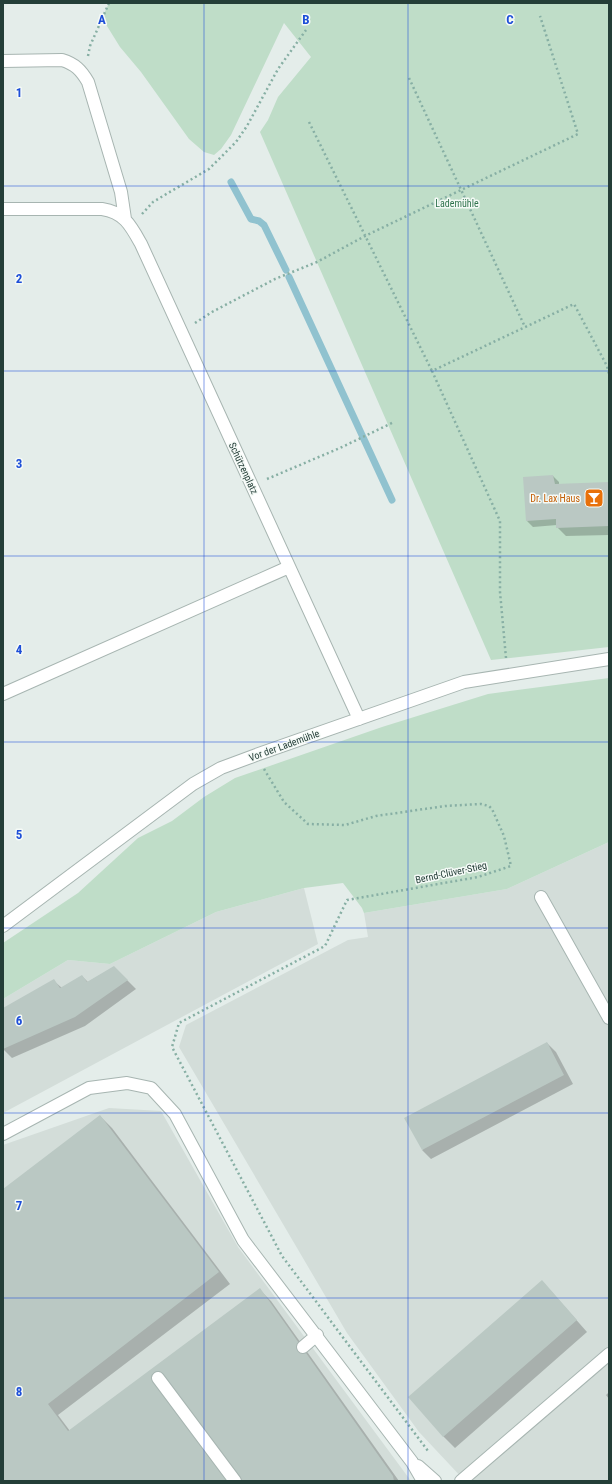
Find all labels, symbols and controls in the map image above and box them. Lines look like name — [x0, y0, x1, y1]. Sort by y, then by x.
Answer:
text: A — [98, 12, 106, 27]
text: B — [302, 12, 310, 27]
text: C — [506, 12, 514, 27]
text: 1 — [16, 85, 22, 100]
park label: Lademühle — [435, 198, 479, 209]
text: 2 — [16, 271, 23, 286]
street label: Schützenplatz — [227, 441, 260, 496]
text: 3 — [16, 456, 22, 471]
bar icon: Dr. Lax Haus — [583, 487, 605, 509]
place label: Dr. Lax Haus — [530, 493, 580, 504]
text: 4 — [16, 642, 23, 657]
street label: Vor der Lademühle — [247, 728, 321, 763]
text: 5 — [16, 827, 23, 842]
street label: Bernd-Clüver-Stieg — [414, 860, 488, 885]
text: 6 — [16, 1013, 23, 1028]
text: 7 — [16, 1198, 23, 1213]
text: 8 — [16, 1384, 22, 1399]

